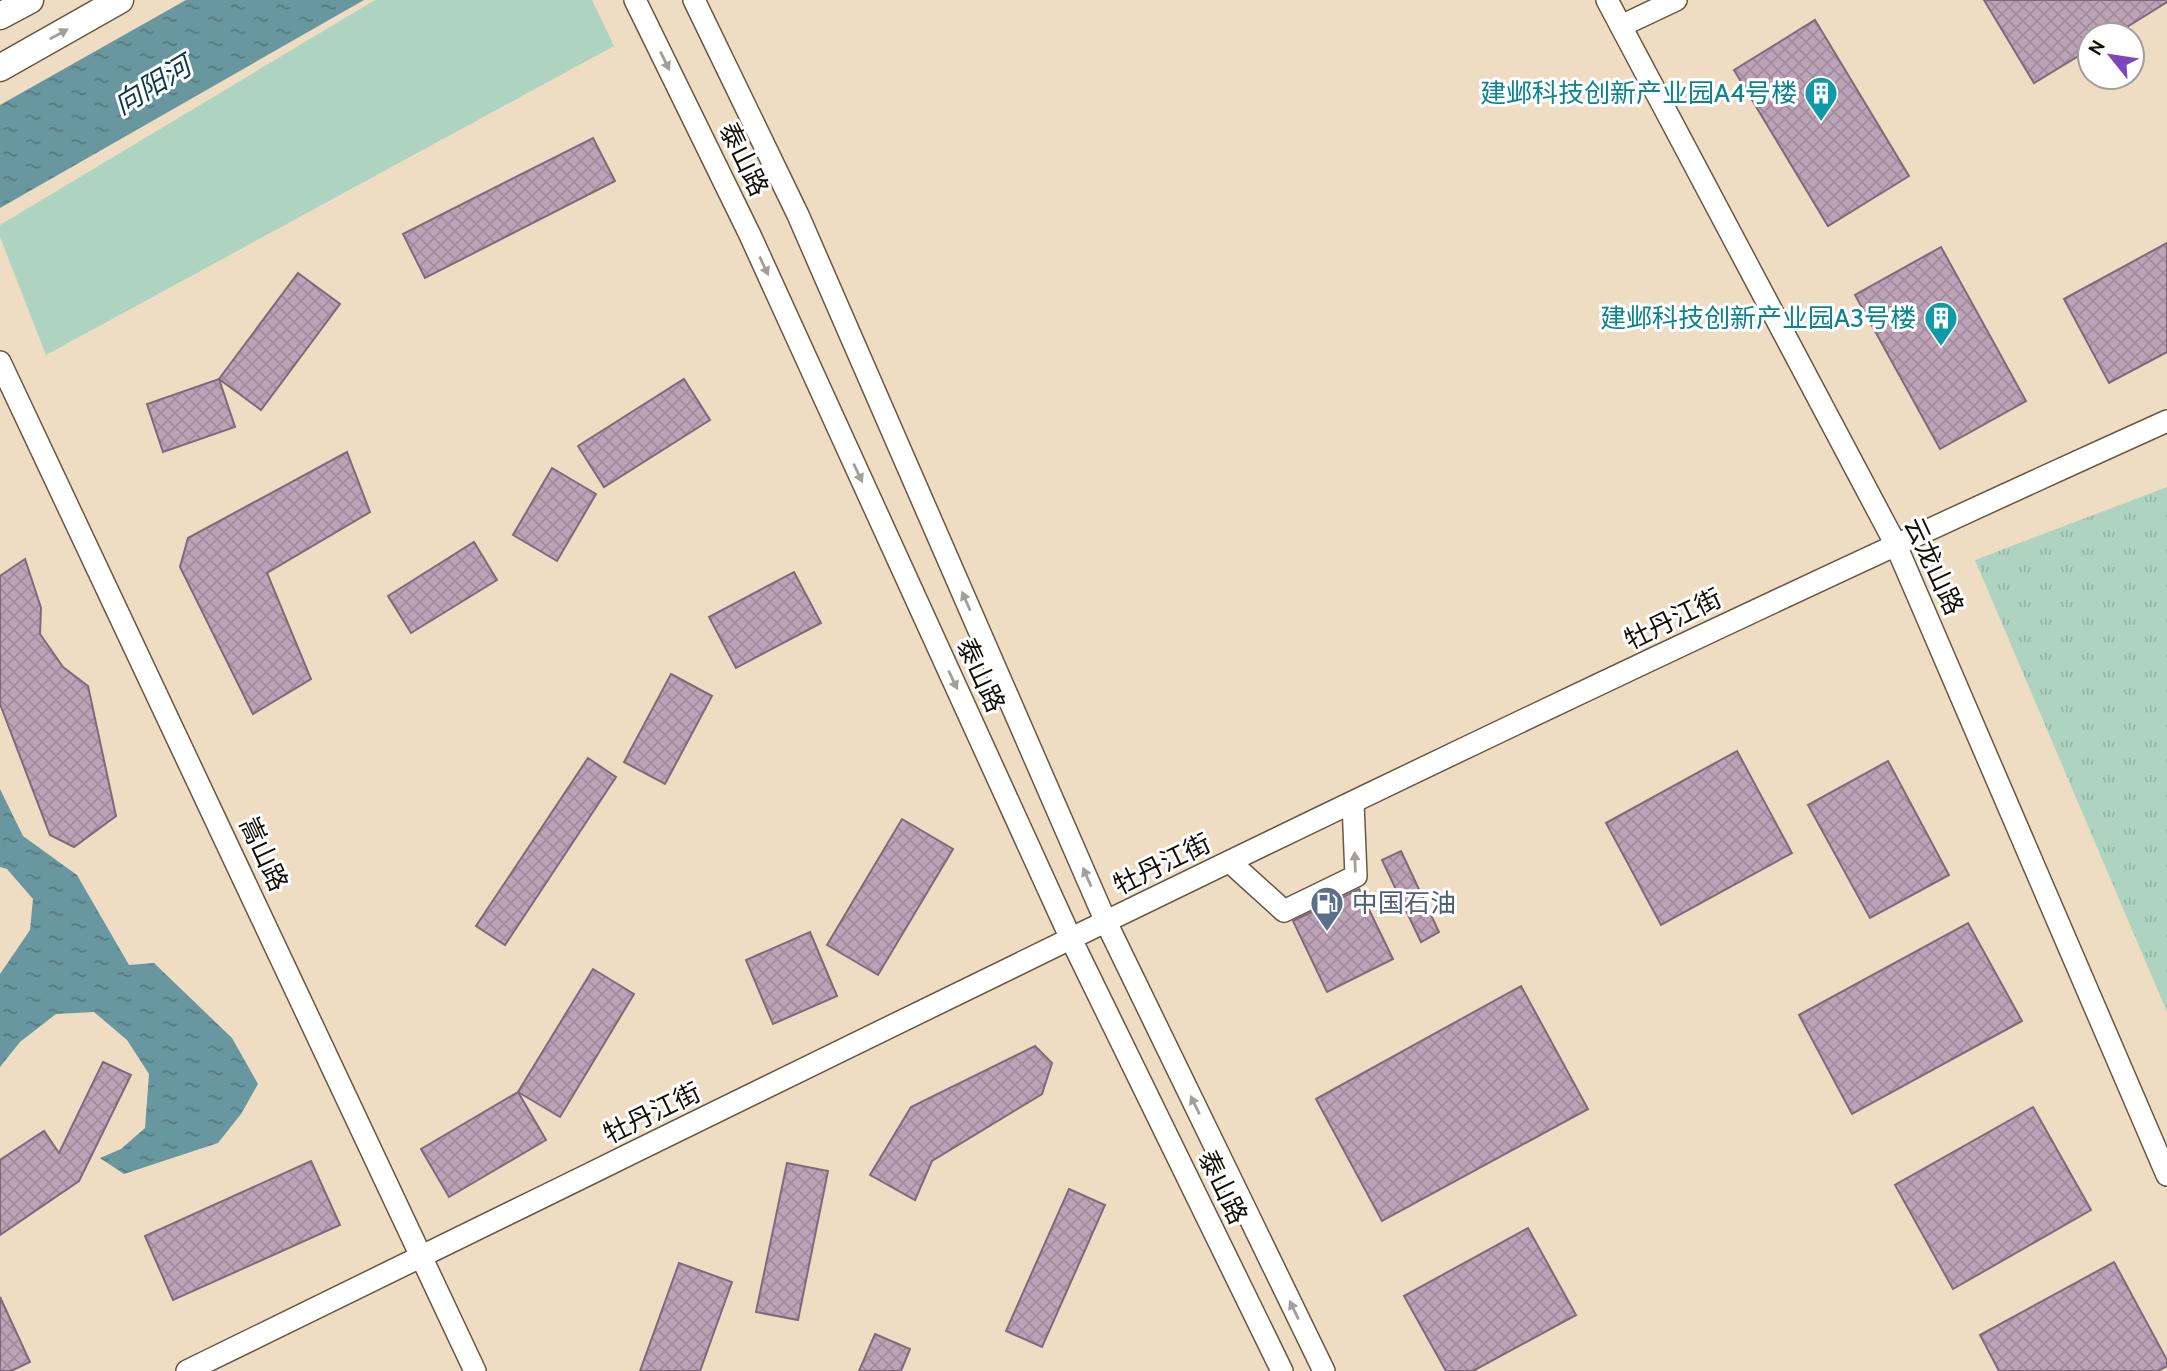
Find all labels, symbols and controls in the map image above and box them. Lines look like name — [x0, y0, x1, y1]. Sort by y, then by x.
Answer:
north arrow — [2076, 21, 2146, 91]
one-way arrow — [50, 28, 69, 40]
text: N — [2083, 36, 2110, 59]
water label: 向阳河 — [107, 46, 201, 121]
one-way arrow — [659, 51, 671, 71]
building icon: 建邺科技创新产业园A4号楼 — [1802, 74, 1840, 123]
place label: 建邺科技创新产业园A4号楼 — [1480, 77, 1797, 109]
street label: 泰山路 — [713, 117, 775, 201]
one-way arrow — [758, 256, 770, 276]
building icon: 建邺科技创新产业园A3号楼 — [1922, 299, 1960, 348]
place label: 建邺科技创新产业园A3号楼 — [1600, 302, 1916, 334]
one-way arrow — [852, 463, 864, 483]
street label: 云龙山路 — [1898, 512, 1970, 620]
street label: 牡丹江街 — [1619, 582, 1727, 656]
one-way arrow — [960, 591, 971, 612]
street label: 泰山路 — [950, 633, 1012, 717]
one-way arrow — [947, 670, 959, 690]
street label: 嵩山路 — [233, 812, 295, 896]
street label: 牡丹江街 — [1108, 827, 1216, 901]
one-way arrow — [1349, 851, 1361, 873]
one-way arrow — [1081, 867, 1093, 887]
fuel station icon: 中国石油 — [1308, 884, 1346, 933]
place label: 中国石油 — [1352, 887, 1456, 919]
street label: 牡丹江街 — [598, 1076, 706, 1150]
one-way arrow — [1189, 1095, 1201, 1115]
street label: 泰山路 — [1192, 1145, 1254, 1229]
one-way arrow — [1288, 1300, 1300, 1320]

